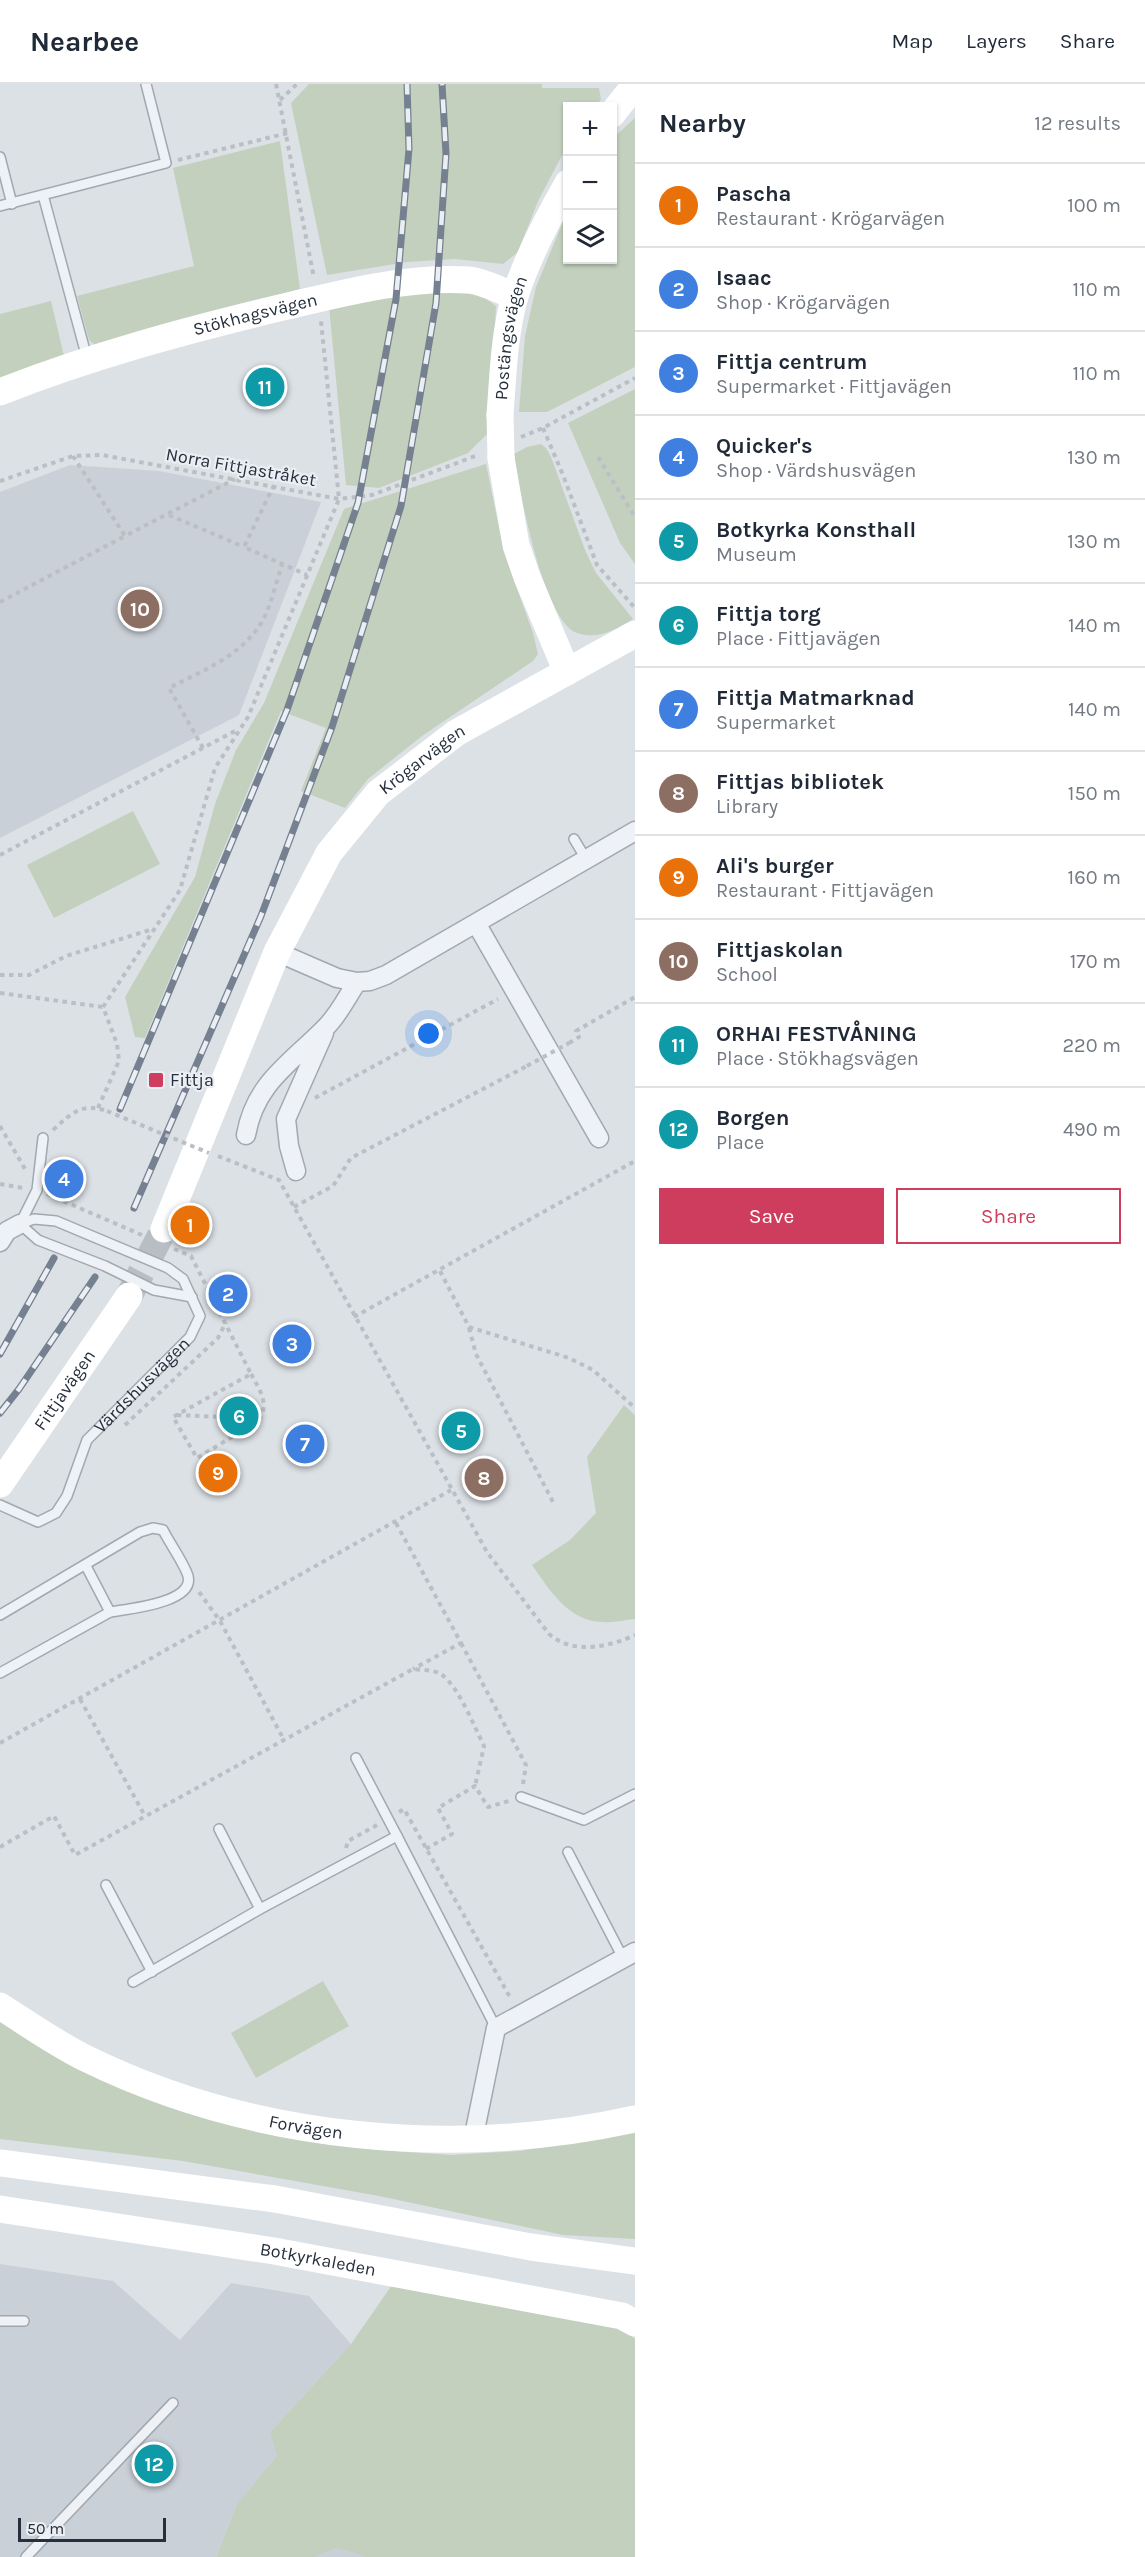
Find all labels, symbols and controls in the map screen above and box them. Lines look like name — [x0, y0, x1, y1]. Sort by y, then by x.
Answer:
text: Nearbee — [30, 25, 139, 58]
text: Map — [891, 29, 933, 53]
text: Layers — [966, 29, 1027, 53]
text: Share — [1060, 29, 1115, 53]
map controls — [563, 102, 617, 264]
button: + — [563, 102, 617, 156]
text: Nearby — [659, 108, 746, 139]
text: 12 results — [1034, 112, 1121, 135]
button: − — [563, 156, 617, 210]
text: Pascha — [716, 181, 791, 207]
text: 1 — [675, 194, 682, 217]
text: 100 m — [1067, 194, 1121, 217]
text: Restaurant · Krögarvägen — [716, 207, 945, 230]
button: layers — [563, 210, 617, 264]
text: Isaac — [716, 265, 772, 291]
street label: Postängsvägen — [490, 273, 532, 401]
text: 2 — [672, 278, 685, 301]
text: 110 m — [1072, 278, 1121, 301]
street label: Stökhagsvägen — [191, 288, 319, 340]
text: Shop · Krögarvägen — [716, 291, 890, 314]
text: Fittja centrum — [716, 349, 867, 375]
text: 3 — [672, 362, 685, 385]
text: 110 m — [1072, 362, 1121, 385]
pin: 11 — [246, 364, 284, 410]
text: Supermarket · Fittjavägen — [716, 375, 952, 398]
text: Quicker's — [716, 433, 813, 459]
street label: Norra Fittjastråket — [164, 443, 318, 491]
text: 4 — [673, 446, 684, 469]
text: 130 m — [1067, 446, 1121, 469]
text: Shop · Värdshusvägen — [716, 459, 916, 482]
text: Botkyrka Konsthall — [716, 517, 916, 543]
text: 5 — [673, 530, 684, 553]
text: 130 m — [1067, 530, 1121, 553]
text: Museum — [716, 543, 797, 566]
pin: 10 — [120, 586, 160, 632]
text: Fittja torg — [716, 601, 821, 627]
text: 6 — [672, 614, 685, 637]
text: 140 m — [1068, 614, 1121, 637]
text: Place · Fittjavägen — [716, 627, 881, 650]
text: Fittja Matmarknad — [716, 685, 915, 711]
text: 7 — [674, 698, 683, 721]
text: 140 m — [1068, 698, 1121, 721]
text: Supermarket — [716, 711, 835, 734]
street label: Krögarvägen — [374, 719, 469, 799]
text: Fittjas bibliotek — [716, 769, 884, 795]
text: 8 — [672, 782, 685, 805]
text: 150 m — [1068, 782, 1121, 805]
text: Library — [716, 795, 778, 818]
text: Ali's burger — [716, 853, 834, 879]
text: 9 — [672, 866, 685, 889]
text: 160 m — [1068, 866, 1121, 889]
text: Restaurant · Fittjavägen — [716, 879, 934, 902]
text: Fittjaskolan — [716, 937, 843, 963]
text: 10 — [669, 950, 688, 973]
text: 170 m — [1070, 950, 1121, 973]
text: School — [716, 963, 778, 986]
your location — [414, 1019, 443, 1048]
text: ORHAI FESTVÅNING — [716, 1021, 917, 1047]
text: 11 — [671, 1034, 686, 1057]
text: 220 m — [1062, 1034, 1121, 1057]
text: Place · Stökhagsvägen — [716, 1047, 919, 1070]
place label: Fittja — [170, 1069, 214, 1091]
marker: Fittja — [147, 1071, 165, 1089]
text: Borgen — [716, 1105, 789, 1131]
text: 12 — [669, 1118, 688, 1141]
text: 490 m — [1063, 1118, 1121, 1141]
text: Place — [716, 1131, 764, 1154]
pin: 4 — [44, 1156, 84, 1202]
button: Save — [659, 1188, 884, 1244]
button: Share — [896, 1188, 1121, 1244]
pin: 1 — [170, 1202, 210, 1248]
pin: 2 — [208, 1272, 248, 1316]
pin: 3 — [272, 1322, 312, 1366]
street label: Värdshusvägen — [89, 1333, 194, 1438]
street label: Fittjavägen — [29, 1345, 100, 1435]
pin: 6 — [220, 1394, 258, 1438]
pin: 5 — [442, 1408, 480, 1454]
pin: 7 — [286, 1422, 324, 1466]
pin: 9 — [198, 1450, 238, 1496]
pin: 8 — [464, 1456, 504, 1500]
street label: Forvägen — [267, 2110, 344, 2144]
street label: Botkyrkaleden — [258, 2238, 378, 2281]
pin: 12 — [134, 2442, 174, 2486]
scale bar — [18, 2515, 166, 2542]
text: 50 m — [27, 2519, 64, 2538]

